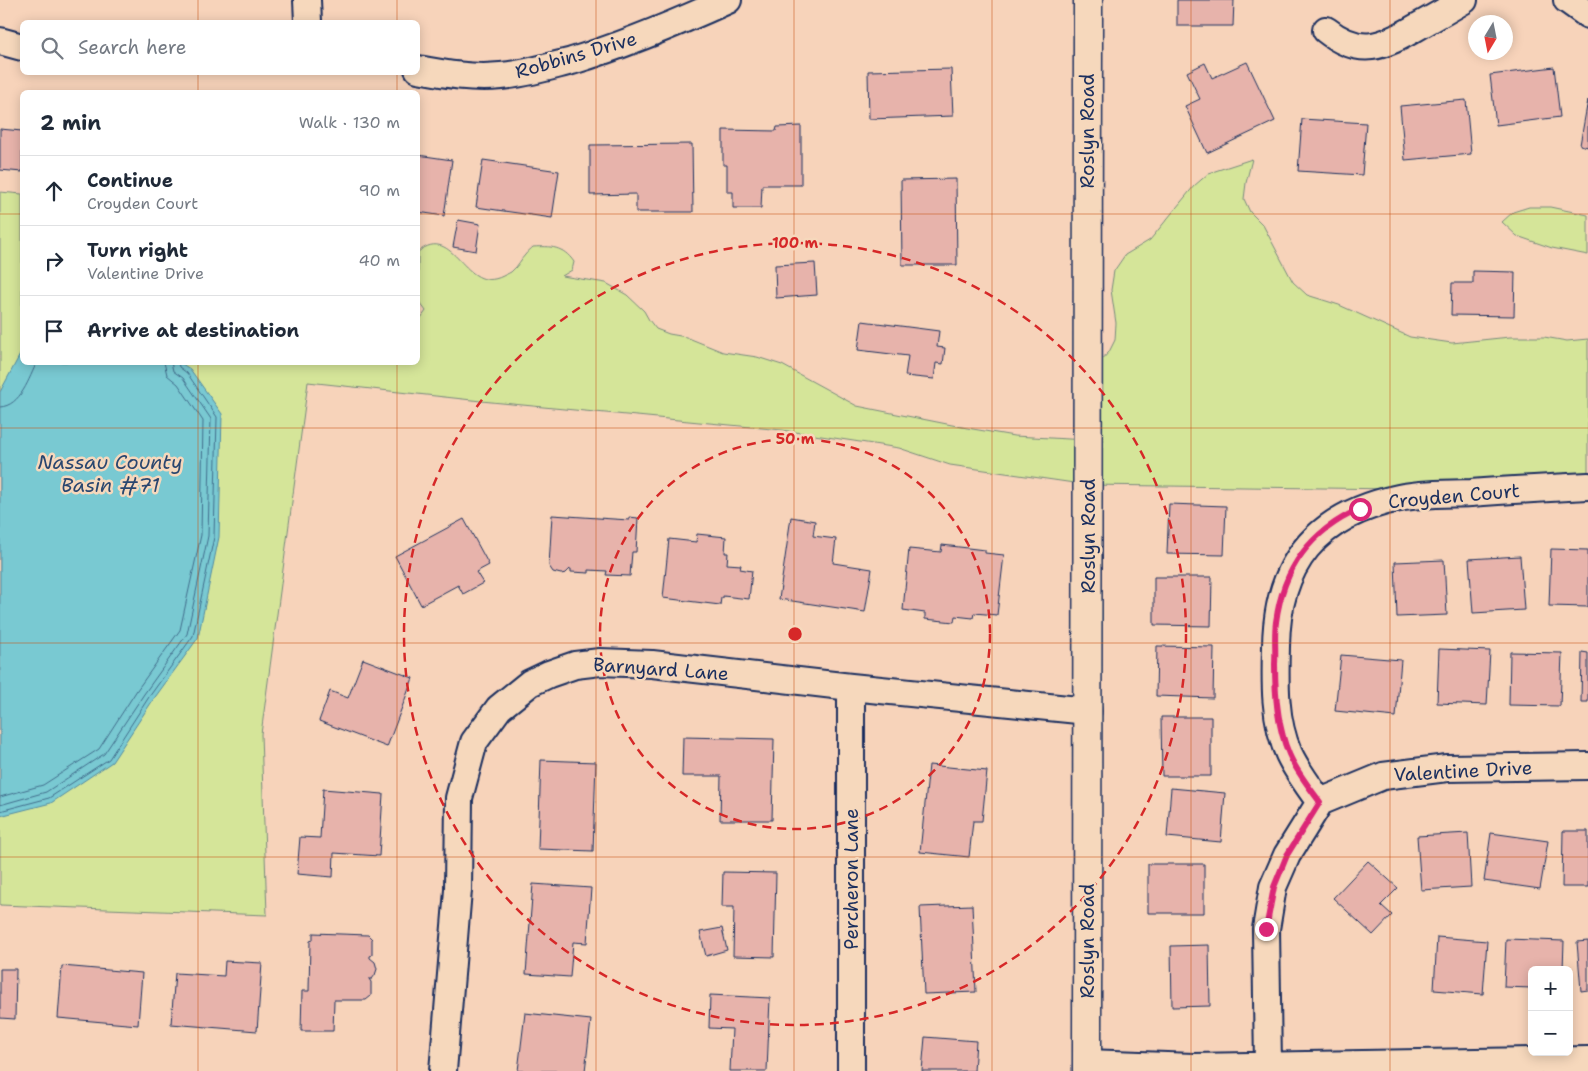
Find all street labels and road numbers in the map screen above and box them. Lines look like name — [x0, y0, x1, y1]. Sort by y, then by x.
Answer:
street label: Robbins Drive — [512, 26, 640, 84]
street label: Roslyn Road — [1075, 74, 1100, 188]
street label: Croyden Court — [1387, 478, 1521, 514]
street label: Roslyn Road — [1076, 479, 1101, 593]
street label: Barnyard Lane — [592, 652, 730, 686]
street label: Valentine Drive — [1393, 755, 1533, 787]
street label: Percheron Lane — [839, 808, 864, 950]
street label: Roslyn Road — [1075, 884, 1100, 998]

